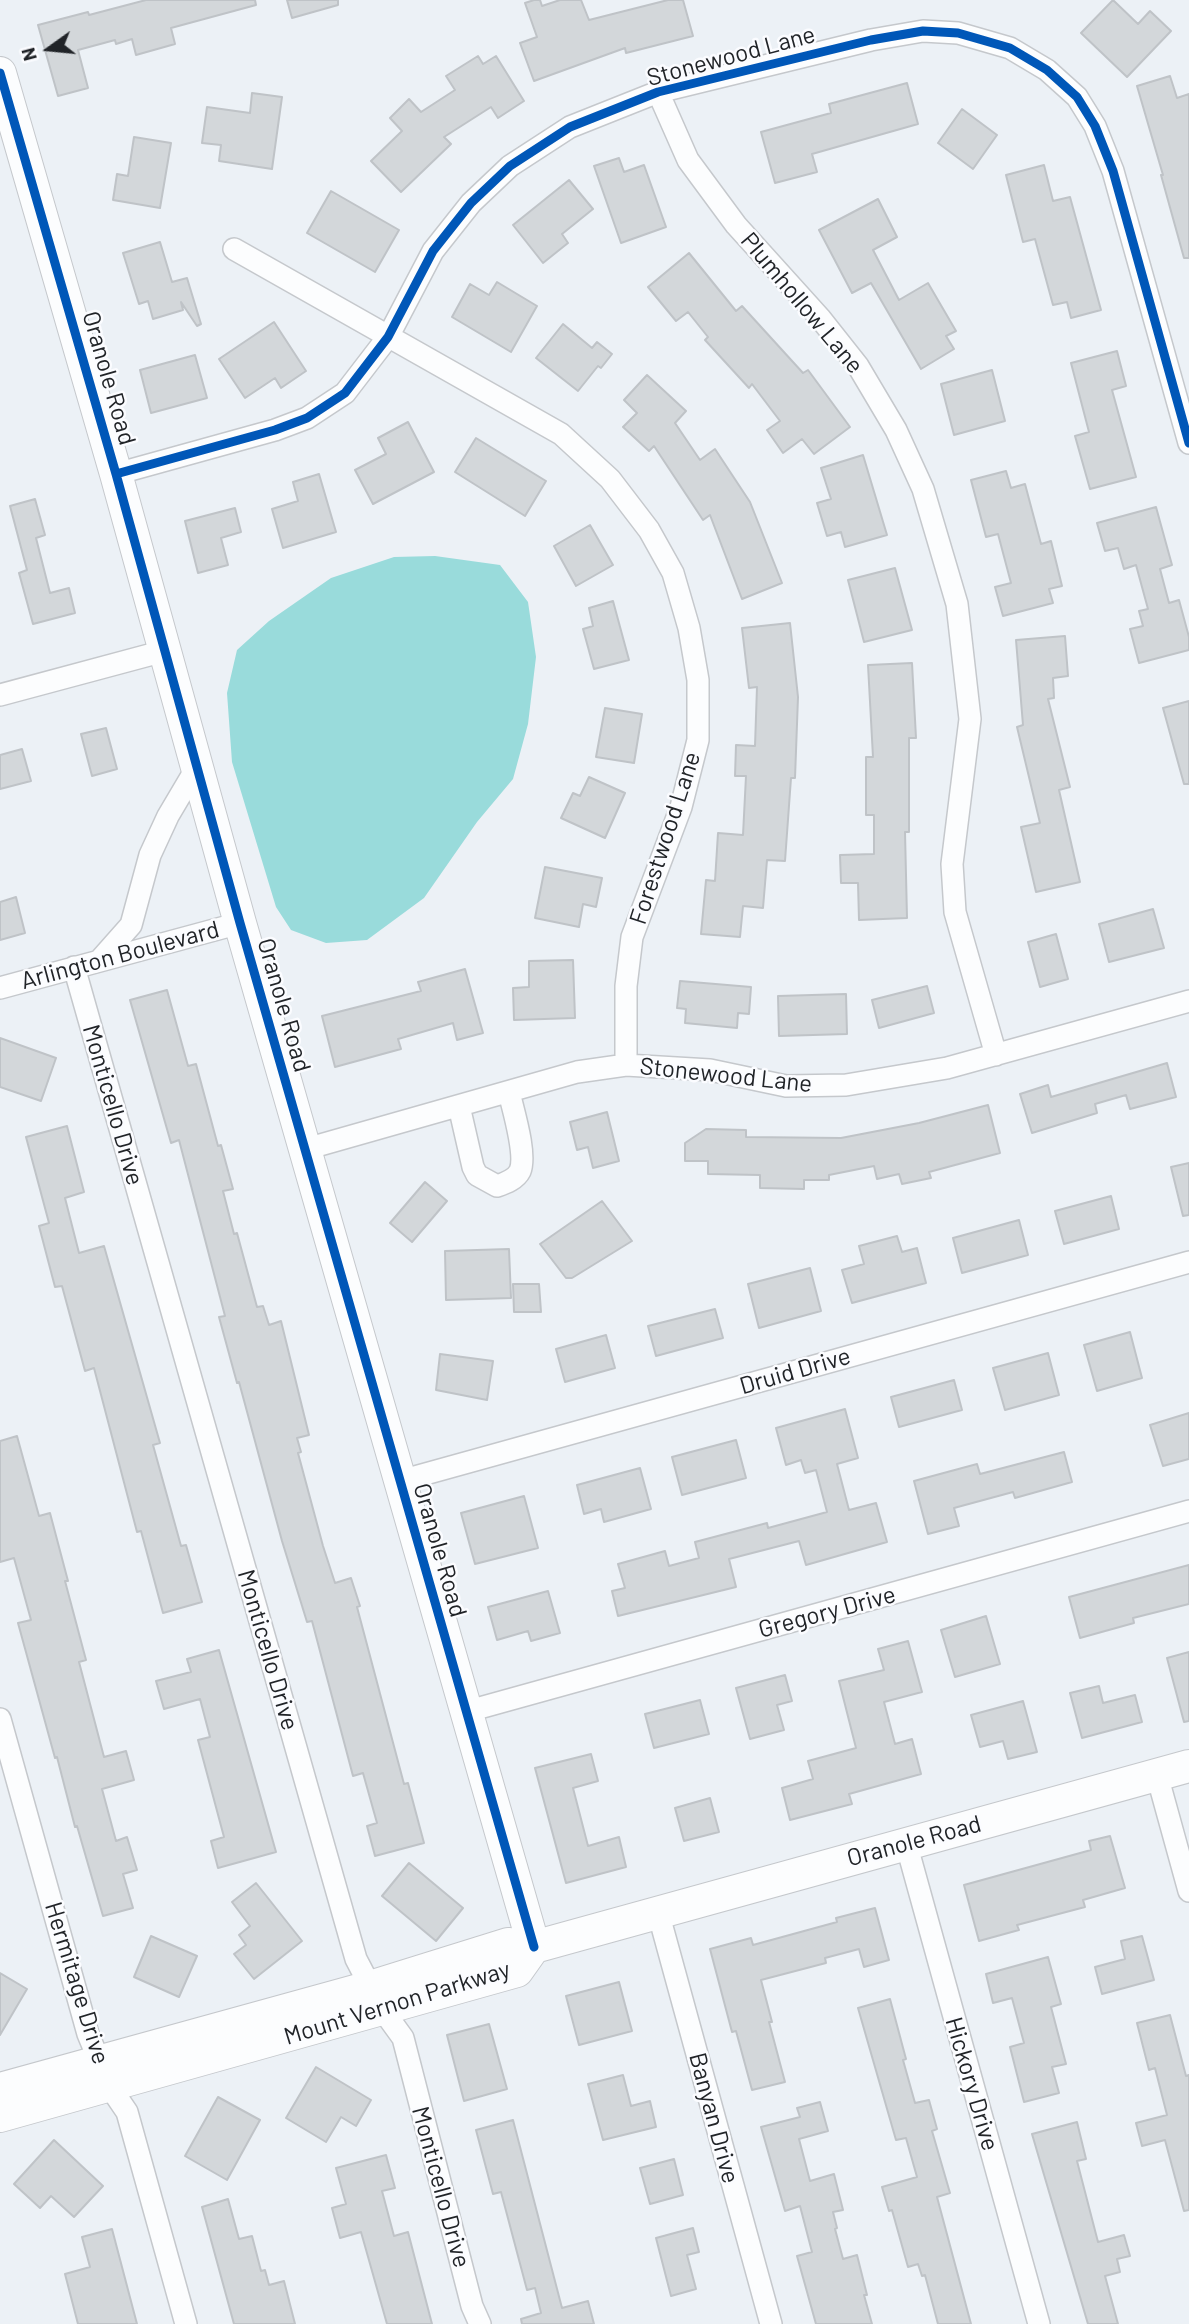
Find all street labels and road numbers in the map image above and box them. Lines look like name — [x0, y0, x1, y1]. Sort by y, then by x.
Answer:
street label: Stonewood Lane — [644, 20, 818, 92]
street label: Plumhollow Lane — [735, 227, 869, 379]
street label: Oranole Road — [76, 308, 142, 448]
street label: Forestwood Lane — [624, 748, 706, 928]
street label: Arlington Boulevard — [18, 915, 222, 995]
street label: Oranole Road — [251, 935, 317, 1075]
street label: Monticello Drive — [76, 1021, 150, 1189]
street label: Stonewood Lane — [638, 1052, 814, 1098]
street label: Druid Drive — [736, 1341, 854, 1401]
street label: Oranole Road — [407, 1480, 473, 1620]
street label: Monticello Drive — [231, 1566, 305, 1734]
street label: Gregory Drive — [755, 1580, 899, 1644]
street label: Oranole Road — [844, 1809, 984, 1873]
street label: Hermitage Drive — [39, 1898, 115, 2068]
street label: Mount Vernon Parkway — [280, 1955, 514, 2051]
street label: Hickory Drive — [939, 2014, 1005, 2154]
street label: Banyan Drive — [683, 2049, 745, 2187]
street label: Monticello Drive — [406, 2103, 476, 2271]

